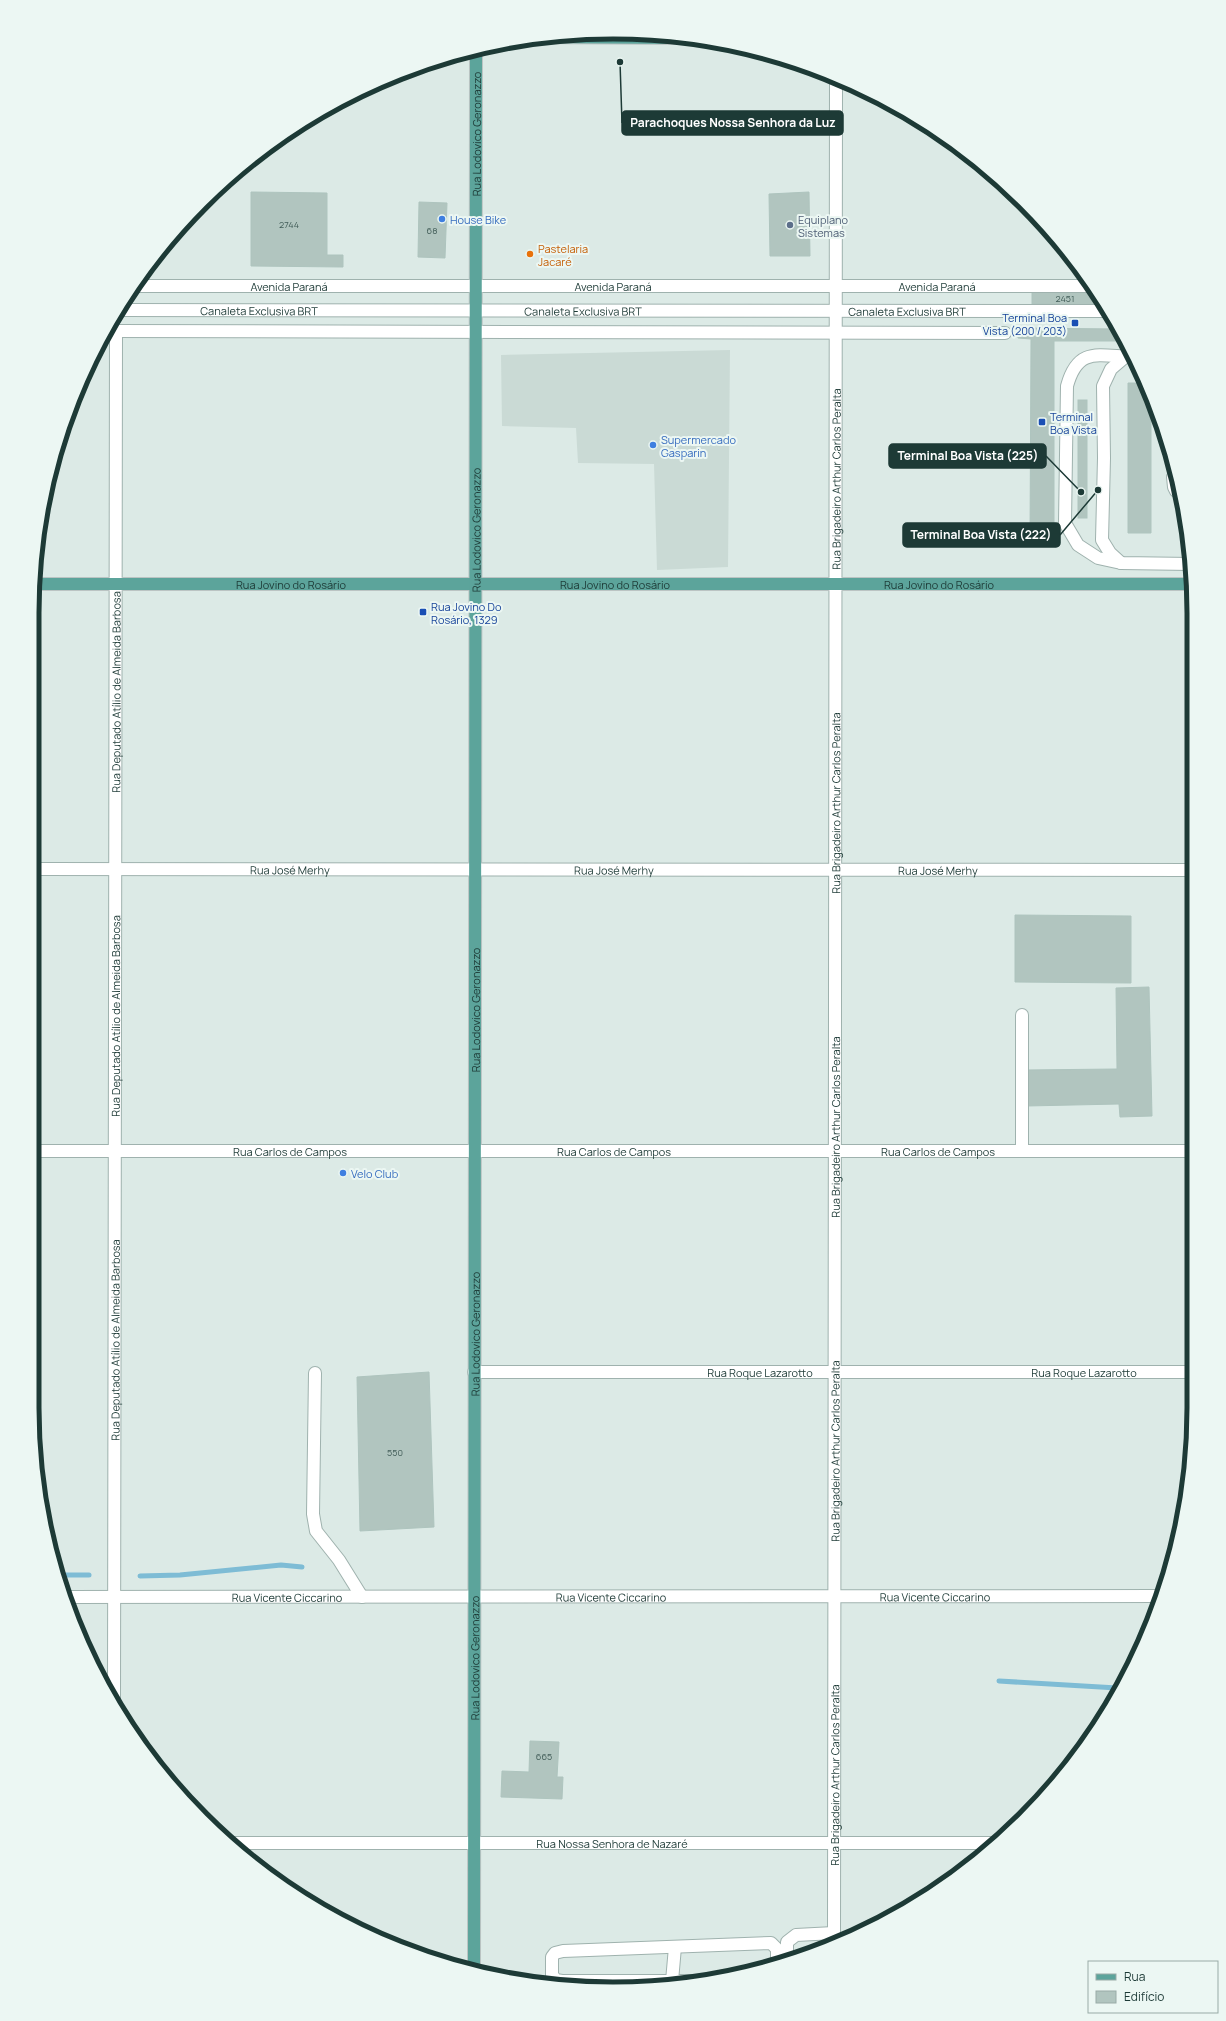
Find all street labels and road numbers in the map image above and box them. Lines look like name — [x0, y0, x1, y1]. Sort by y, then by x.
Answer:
street label: Rua Lodovico Geronazzo — [468, 71, 483, 196]
street label: Avenida Paraná — [250, 279, 328, 294]
street label: Avenida Paraná — [574, 279, 652, 294]
street label: Avenida Paraná — [898, 279, 976, 294]
street label: Canaleta Exclusiva BRT — [200, 303, 318, 318]
street label: Canaleta Exclusiva BRT — [524, 303, 642, 318]
street label: Canaleta Exclusiva BRT — [848, 303, 966, 318]
street label: Rua Brigadeiro Arthur Carlos Peralta — [828, 388, 843, 570]
street label: Rua Lodovico Geronazzo — [468, 467, 483, 592]
street label: Rua Jovino do Rosário — [236, 577, 347, 592]
street label: Rua Jovino do Rosário — [560, 577, 671, 592]
street label: Rua Jovino do Rosário — [884, 577, 995, 592]
street label: Rua Deputado Atílio de Almeida Barbosa — [108, 591, 123, 793]
street label: Rua Brigadeiro Arthur Carlos Peralta — [828, 712, 843, 894]
street label: Rua José Merhy — [250, 862, 330, 877]
street label: Rua José Merhy — [574, 862, 654, 877]
street label: Rua José Merhy — [898, 862, 978, 877]
street label: Rua Deputado Atílio de Almeida Barbosa — [107, 915, 123, 1117]
street label: Rua Lodovico Geronazzo — [467, 947, 483, 1072]
street label: Rua Brigadeiro Arthur Carlos Peralta — [827, 1036, 842, 1218]
street label: Rua Carlos de Campos — [233, 1144, 347, 1159]
street label: Rua Carlos de Campos — [557, 1144, 671, 1159]
street label: Rua Carlos de Campos — [881, 1144, 995, 1159]
street label: Rua Deputado Atílio de Almeida Barbosa — [107, 1239, 122, 1441]
street label: Rua Lodovico Geronazzo — [467, 1271, 482, 1396]
street label: Rua Brigadeiro Arthur Carlos Peralta — [827, 1360, 842, 1542]
street label: Rua Roque Lazarotto — [707, 1365, 813, 1380]
street label: Rua Roque Lazarotto — [1031, 1365, 1137, 1380]
street label: Rua Vicente Ciccarino — [232, 1589, 343, 1604]
street label: Rua Vicente Ciccarino — [556, 1589, 667, 1604]
street label: Rua Vicente Ciccarino — [880, 1589, 991, 1604]
street label: Rua Lodovico Geronazzo — [467, 1595, 482, 1720]
street label: Rua Brigadeiro Arthur Carlos Peralta — [827, 1684, 842, 1866]
street label: Rua Nossa Senhora de Nazaré — [536, 1836, 688, 1851]

